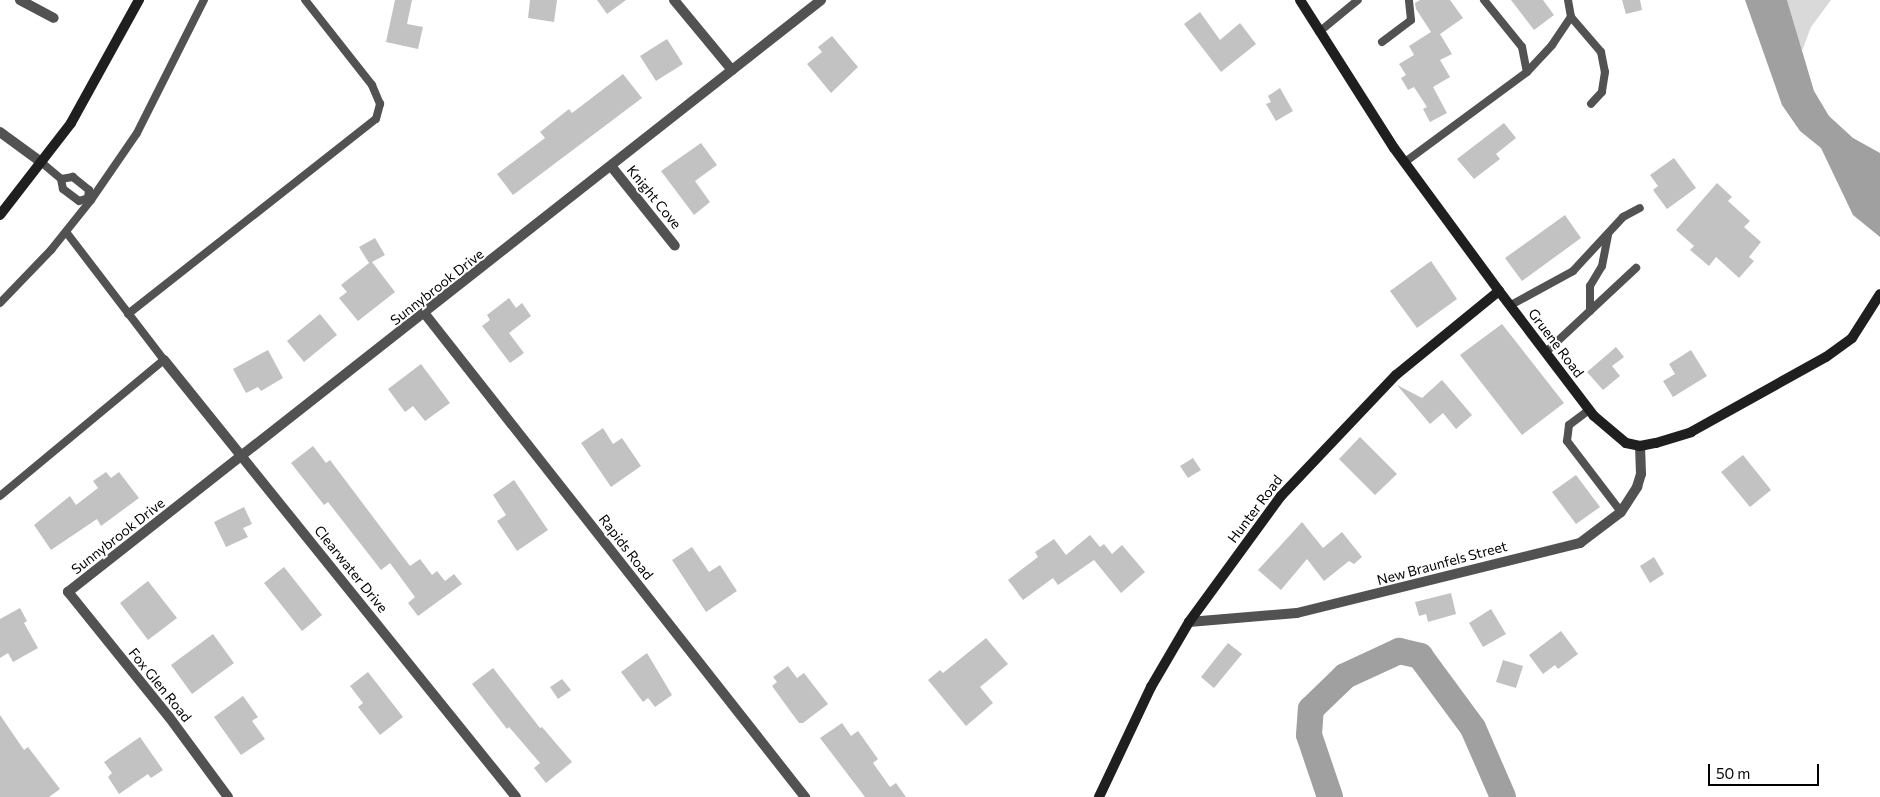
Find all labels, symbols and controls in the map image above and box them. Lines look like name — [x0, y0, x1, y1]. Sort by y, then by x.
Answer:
street label: Knight Cove — [623, 162, 685, 232]
street label: Sunnybrook Drive — [387, 245, 487, 329]
street label: Gruene Road — [1525, 305, 1587, 381]
street label: Hunter Road — [1224, 472, 1286, 546]
street label: Sunnybrook Drive — [68, 494, 168, 578]
street label: Rapids Road — [595, 511, 657, 583]
street label: Clearwater Drive — [311, 522, 391, 616]
street label: New Braunfels Street — [1375, 538, 1509, 588]
street label: Fox Glen Road — [125, 645, 195, 725]
scale bar — [1710, 754, 1821, 786]
text: 50 m — [1716, 764, 1750, 782]

